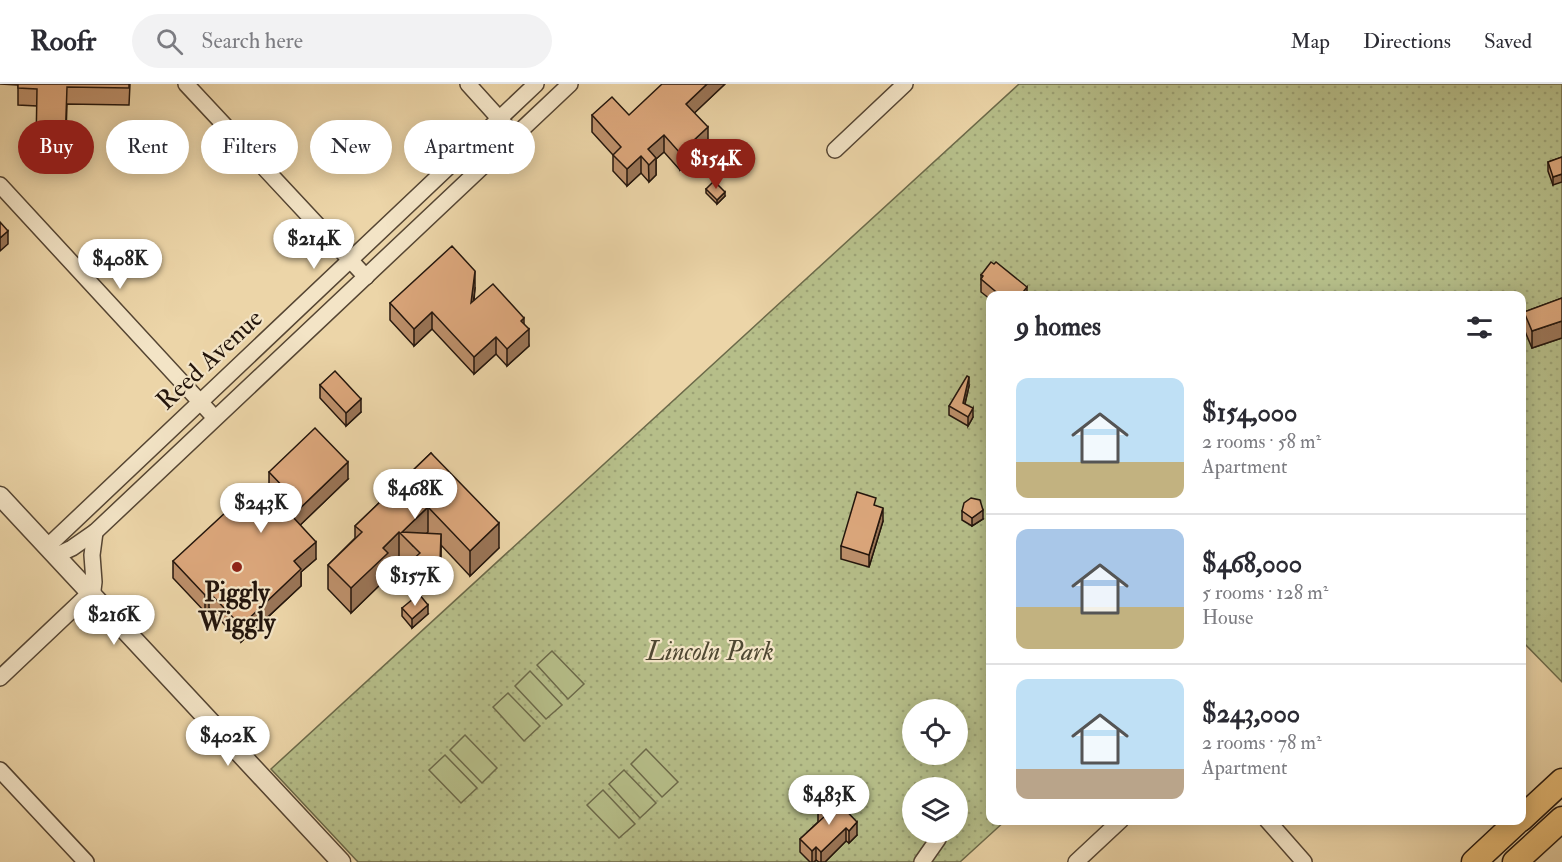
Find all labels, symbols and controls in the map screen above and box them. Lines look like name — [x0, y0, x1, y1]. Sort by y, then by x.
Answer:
search box — [132, 14, 552, 68]
text: Roofr — [30, 24, 96, 59]
icon: search — [153, 25, 186, 58]
text: Search here — [201, 27, 303, 55]
text: Map — [1290, 28, 1330, 55]
text: Directions — [1363, 28, 1451, 55]
text: Saved — [1484, 28, 1532, 55]
chip: Buy — [18, 120, 94, 174]
chip: Rent — [106, 120, 189, 174]
chip: Filters — [201, 120, 298, 174]
chip: New — [310, 120, 392, 174]
chip: Apartment — [404, 120, 535, 174]
pin: $154K — [674, 139, 758, 190]
text: $154K — [690, 146, 742, 171]
pin: $214K — [272, 219, 356, 270]
text: $214K — [287, 226, 341, 251]
pin: $408K — [78, 239, 162, 290]
text: $408K — [92, 246, 148, 271]
street label: Reed Avenue — [150, 302, 270, 417]
text: 9 homes — [1016, 311, 1101, 343]
icon: filters — [1463, 311, 1496, 344]
text: $154,000 — [1202, 397, 1297, 429]
icon: home — [1064, 402, 1136, 474]
text: 2 rooms · 58 m² — [1202, 429, 1321, 454]
text: Apartment — [1202, 454, 1287, 479]
pin: $468K — [373, 469, 457, 520]
text: $468K — [387, 476, 443, 501]
pin: $243K — [219, 483, 303, 534]
text: $243K — [234, 490, 288, 515]
text: $468,000 — [1202, 548, 1302, 580]
icon: home — [1064, 553, 1136, 625]
pin: $157K — [373, 556, 457, 607]
marker: Piggly Wiggly — [230, 560, 244, 574]
text: $157K — [390, 563, 440, 588]
place label: Piggly Wiggly — [198, 577, 277, 640]
text: 5 rooms · 128 m² — [1202, 580, 1328, 605]
pin: $216K — [72, 595, 156, 646]
text: $216K — [88, 602, 140, 627]
text: House — [1202, 605, 1253, 630]
park label: Lincoln Park — [645, 636, 774, 668]
text: $243,000 — [1202, 698, 1300, 730]
map controls — [902, 699, 968, 843]
button: locate — [902, 699, 968, 765]
icon: home — [1064, 703, 1136, 775]
pin: $402K — [186, 716, 270, 767]
text: $402K — [200, 723, 256, 748]
text: 2 rooms · 78 m² — [1202, 730, 1322, 755]
text: Apartment — [1202, 755, 1287, 780]
pin: $483K — [787, 775, 871, 826]
button: layers — [902, 777, 968, 843]
text: $483K — [802, 782, 856, 807]

